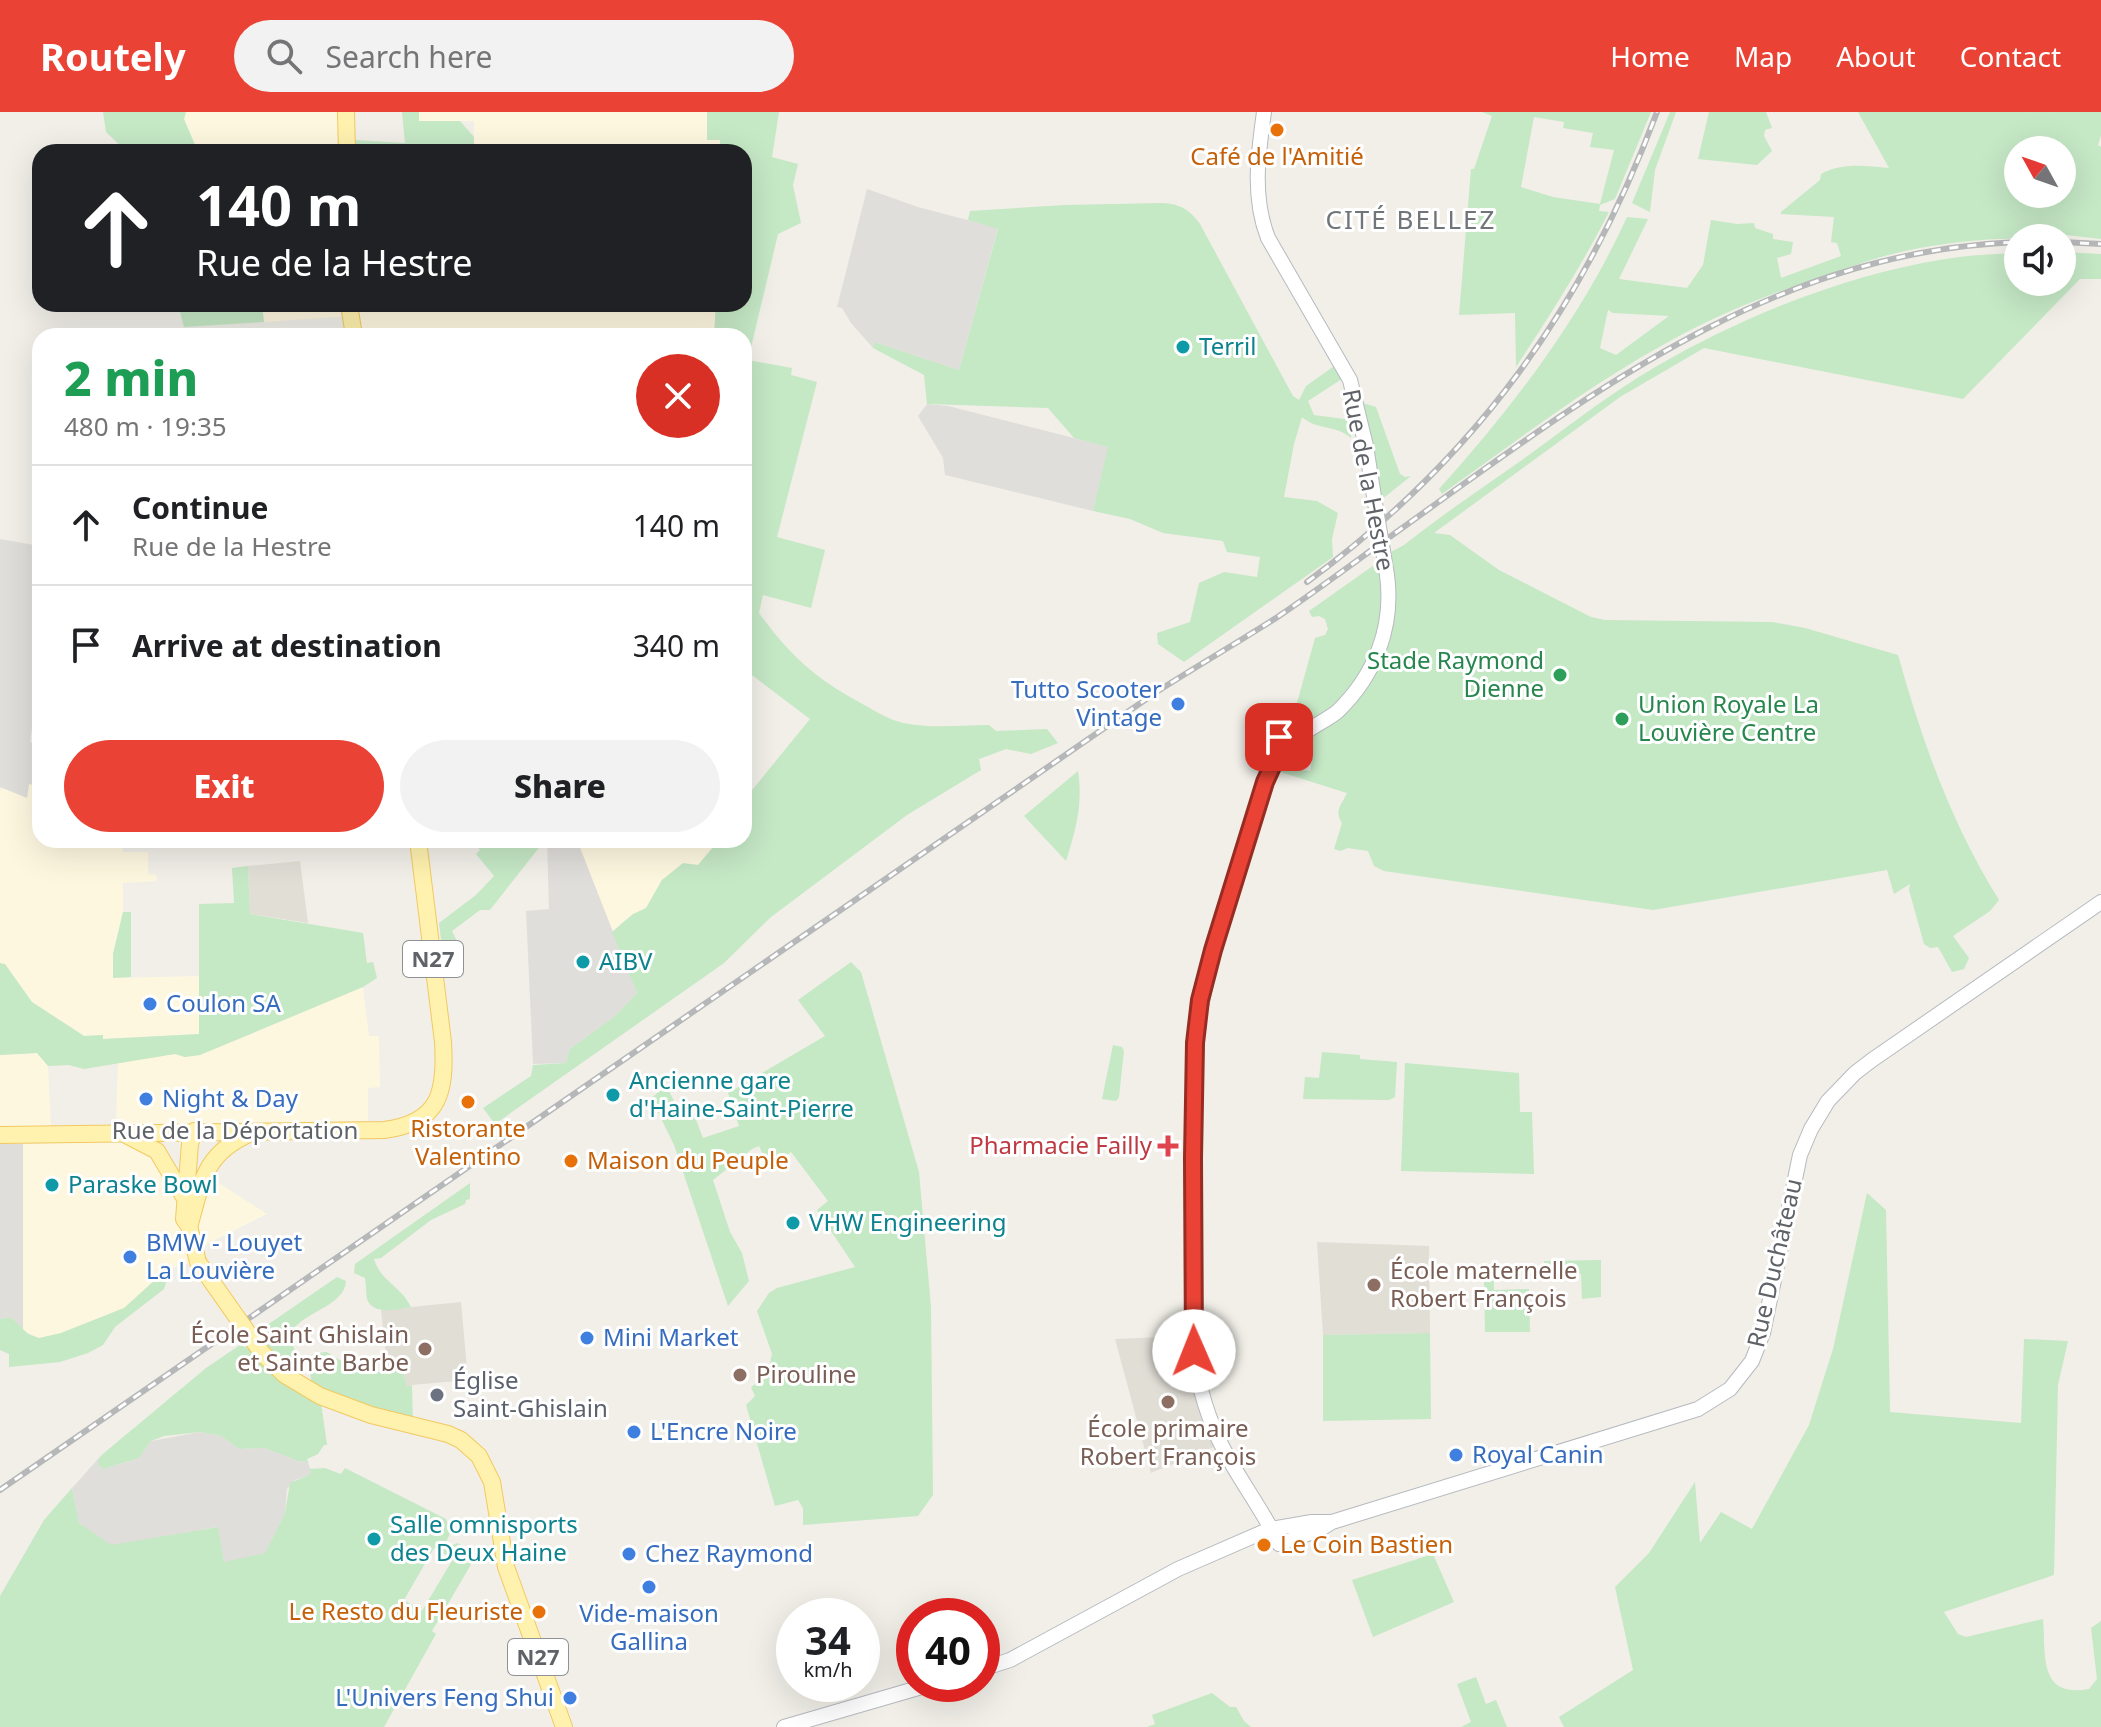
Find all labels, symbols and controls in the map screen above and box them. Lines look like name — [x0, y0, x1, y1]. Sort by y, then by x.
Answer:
search box — [234, 20, 794, 92]
text: Routely — [40, 30, 186, 82]
icon: search — [262, 34, 306, 78]
text: Search here — [326, 36, 493, 77]
text: Home — [1610, 37, 1690, 75]
text: Map — [1734, 37, 1792, 75]
text: About — [1836, 37, 1916, 75]
text: Contact — [1960, 37, 2061, 75]
marker: Café de l'Amitié — [1268, 121, 1286, 139]
north arrow — [2004, 136, 2076, 208]
map controls — [2004, 136, 2076, 296]
place label: Café de l'Amitié — [1190, 139, 1364, 172]
text: 140 m — [196, 166, 361, 242]
icon: ahead — [64, 176, 168, 280]
district label: CITÉ BELLEZ — [1326, 201, 1496, 237]
button: sound — [2004, 224, 2076, 296]
text: Rue de la Hestre — [196, 238, 473, 287]
place label: Terril — [1199, 329, 1256, 362]
marker: Terril — [1174, 338, 1192, 356]
text: 2 min — [64, 345, 198, 410]
button: close — [636, 354, 720, 438]
street label: Rue de la Hestre — [1336, 386, 1403, 573]
text: 480 m · 19:35 — [64, 408, 227, 444]
text: Continue — [132, 487, 268, 528]
icon: ahead — [64, 503, 108, 547]
text: 140 m — [633, 505, 720, 546]
text: Rue de la Hestre — [132, 528, 332, 564]
icon: arrive — [64, 623, 108, 667]
text: Arrive at destination — [132, 625, 442, 666]
text: 340 m — [633, 625, 720, 666]
place label: Stade Raymond Dienne — [1367, 643, 1544, 704]
marker: Stade Raymond Dienne — [1551, 666, 1569, 684]
place label: Tutto Scooter Vintage — [1011, 672, 1162, 733]
place label: Union Royale La Louvière Centre — [1638, 687, 1819, 748]
marker: Tutto Scooter Vintage — [1169, 695, 1187, 713]
pin — [1245, 703, 1313, 771]
marker: Union Royale La Louvière Centre — [1613, 710, 1631, 728]
icon: arrive — [1257, 715, 1301, 759]
button: Exit — [64, 740, 384, 832]
button: Share — [400, 740, 720, 832]
road number: N27 — [403, 941, 463, 977]
place label: AIBV — [599, 944, 653, 977]
marker: AIBV — [574, 953, 592, 971]
place label: Coulon SA — [166, 986, 281, 1019]
marker: Coulon SA — [141, 995, 159, 1013]
place label: Ancienne gare d'Haine-Saint-Pierre — [629, 1063, 854, 1124]
place label: Night & Day — [162, 1081, 299, 1114]
marker: Ancienne gare d'Haine-Saint-Pierre — [604, 1086, 622, 1104]
marker: Night & Day — [137, 1090, 155, 1108]
marker: Ristorante Valentino — [459, 1093, 477, 1111]
place label: Ristorante Valentino — [410, 1111, 526, 1172]
street label: Rue de la Déportation — [112, 1113, 358, 1146]
place label: Pharmacie Failly — [969, 1128, 1153, 1161]
marker: Pharmacie Failly — [1159, 1137, 1177, 1155]
place label: Maison du Peuple — [587, 1143, 789, 1176]
marker: Maison du Peuple — [562, 1152, 580, 1170]
place label: Paraske Bowl — [68, 1167, 218, 1200]
street label: Rue Duchâteau — [1738, 1175, 1809, 1350]
marker: Paraske Bowl — [43, 1176, 61, 1194]
place label: VHW Engineering — [809, 1205, 1006, 1238]
marker: VHW Engineering — [784, 1214, 802, 1232]
place label: BMW - Louyet La Louvière — [146, 1225, 303, 1286]
marker: BMW - Louyet La Louvière — [121, 1248, 139, 1266]
place label: École maternelle Robert François — [1390, 1253, 1578, 1314]
marker: École maternelle Robert François — [1365, 1276, 1383, 1294]
position arrow — [1152, 1309, 1236, 1393]
place label: École Saint Ghislain et Sainte Barbe — [190, 1317, 409, 1378]
place label: Mini Market — [603, 1320, 739, 1353]
marker: Mini Market — [578, 1329, 596, 1347]
marker: École Saint Ghislain et Sainte Barbe — [416, 1340, 434, 1358]
place label: Pirouline — [756, 1357, 856, 1390]
place label: Église Saint-Ghislain — [453, 1363, 608, 1424]
marker: Pirouline — [731, 1366, 749, 1384]
marker: Église Saint-Ghislain — [428, 1386, 446, 1404]
marker: École primaire Robert François — [1159, 1393, 1177, 1411]
place label: École primaire Robert François — [1080, 1411, 1256, 1472]
place label: L'Encre Noire — [650, 1414, 797, 1447]
marker: L'Encre Noire — [625, 1423, 643, 1441]
place label: Royal Canin — [1472, 1437, 1604, 1470]
marker: Royal Canin — [1447, 1446, 1465, 1464]
place label: Salle omnisports des Deux Haine — [390, 1507, 578, 1568]
place label: Le Coin Bastien — [1280, 1527, 1453, 1560]
marker: Salle omnisports des Deux Haine — [365, 1530, 383, 1548]
place label: Chez Raymond — [645, 1536, 813, 1569]
marker: Le Coin Bastien — [1255, 1536, 1273, 1554]
marker: Chez Raymond — [620, 1545, 638, 1563]
marker: Vide-maison Gallina — [640, 1578, 658, 1596]
place label: Le Resto du Fleuriste — [289, 1594, 523, 1627]
place label: Vide-maison Gallina — [579, 1596, 719, 1657]
speed limit sign: 40 — [896, 1598, 1000, 1702]
marker: Le Resto du Fleuriste — [530, 1603, 548, 1621]
text: 34 — [805, 1612, 851, 1667]
road number: N27 — [508, 1639, 568, 1675]
text: km/h — [803, 1656, 853, 1683]
place label: L'Univers Feng Shui — [335, 1680, 554, 1713]
marker: L'Univers Feng Shui — [561, 1689, 579, 1707]

